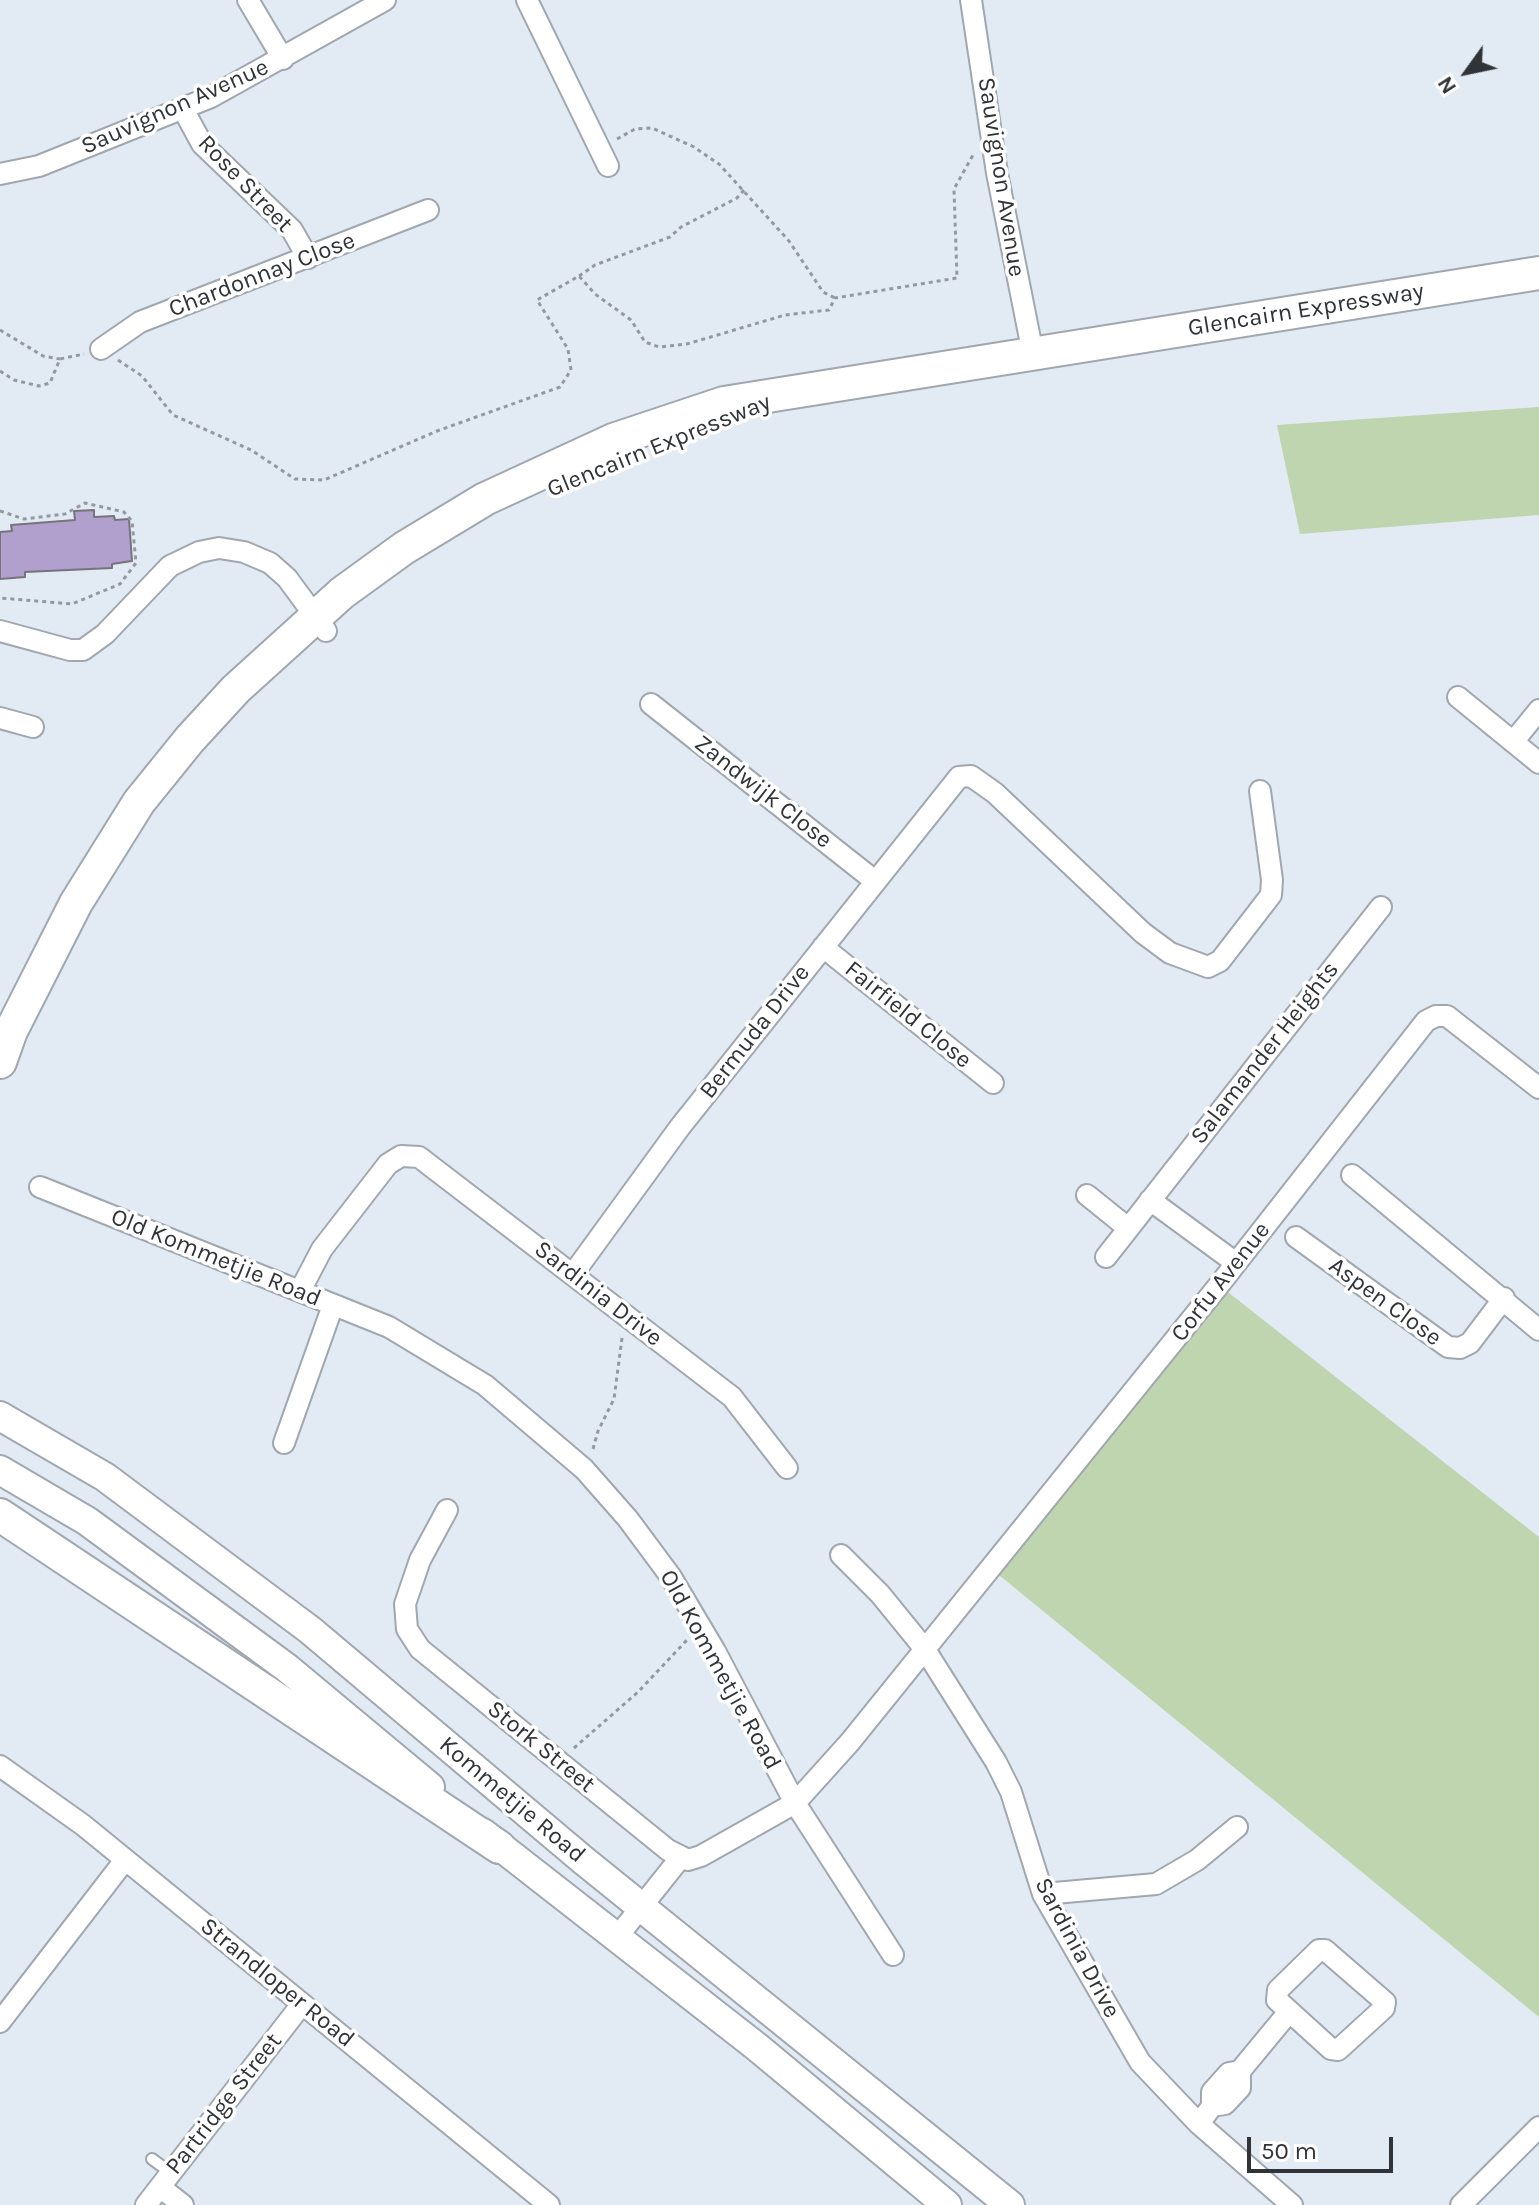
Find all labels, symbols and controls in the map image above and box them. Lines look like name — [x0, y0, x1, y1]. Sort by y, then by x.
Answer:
north arrow — [1427, 32, 1507, 112]
street label: Sauvignon Avenue — [77, 53, 273, 161]
text: N — [1432, 71, 1462, 99]
street label: Sauvignon Avenue — [971, 75, 1031, 279]
street label: Rose Street — [191, 129, 299, 239]
street label: Chardonnay Close — [165, 226, 359, 324]
street label: Glencairn Expressway — [1186, 277, 1426, 343]
street label: Glencairn Expressway — [543, 388, 775, 504]
street label: Zandwijk Close — [688, 729, 838, 855]
street label: Fairfield Close — [839, 955, 977, 1075]
street label: Salamander Heights — [1185, 956, 1345, 1150]
street label: Bermuda Drive — [694, 959, 816, 1105]
street label: Old Kommetjie Road — [107, 1203, 325, 1313]
street label: Corfu Avenue — [1165, 1216, 1277, 1348]
street label: Sardinia Drive — [528, 1235, 668, 1353]
street label: Aspen Close — [1323, 1251, 1447, 1353]
street label: Old Kommetjie Road — [653, 1565, 787, 1775]
street label: Stork Street — [481, 1695, 601, 1799]
street label: Kommetjie Road — [433, 1731, 591, 1869]
street label: Sardinia Drive — [1028, 1873, 1126, 2023]
street label: Strandloper Road — [194, 1912, 360, 2054]
street label: Partridge Street — [160, 2027, 288, 2181]
scale bar — [1251, 2121, 1397, 2171]
text: 50 m — [1261, 2137, 1317, 2165]

